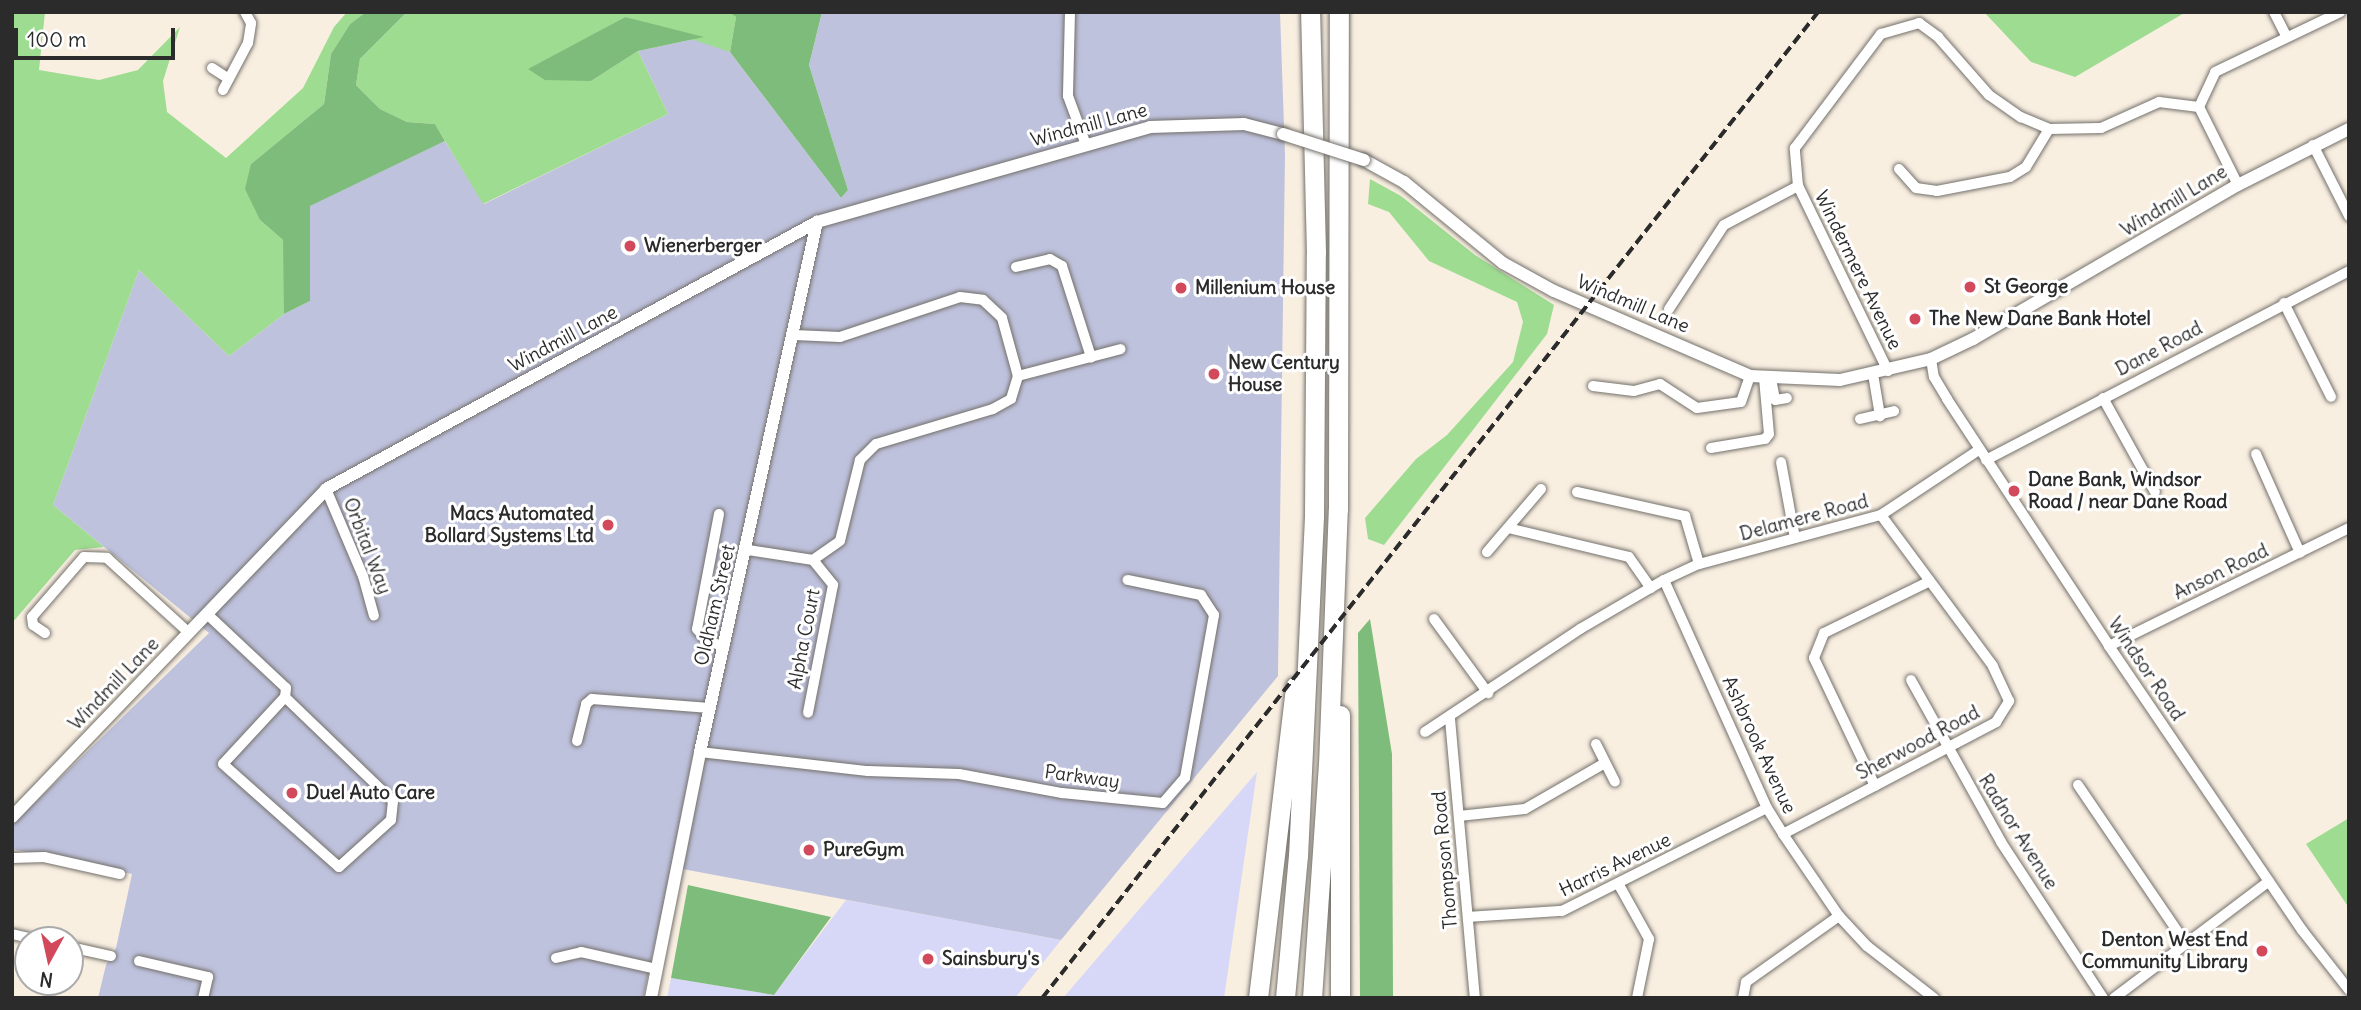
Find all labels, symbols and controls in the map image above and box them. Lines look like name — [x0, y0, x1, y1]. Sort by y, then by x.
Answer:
scale bar — [18, 14, 178, 58]
text: 100 m — [27, 26, 86, 53]
street label: Windmill Lane — [1028, 98, 1150, 152]
street label: Windmill Lane — [2117, 160, 2231, 242]
street label: Windermere Avenue — [1810, 187, 1906, 353]
place label: Wienerberger — [644, 235, 762, 257]
marker: Wienerberger — [622, 238, 638, 254]
street label: Windmill Lane — [1573, 270, 1693, 338]
place label: St George — [1984, 276, 2068, 298]
place label: Millenium House — [1195, 277, 1335, 299]
marker: St George — [1962, 279, 1978, 295]
marker: Millenium House — [1173, 280, 1189, 296]
street label: Windmill Lane — [505, 301, 621, 377]
place label: The New Dane Bank Hotel — [1929, 308, 2151, 330]
marker: The New Dane Bank Hotel — [1907, 311, 1923, 327]
street label: Dane Road — [2112, 317, 2206, 381]
place label: New Century House — [1228, 352, 1340, 396]
marker: New Century House — [1206, 366, 1222, 382]
place label: Dane Bank, Windsor Road / near Dane Road — [2028, 469, 2227, 513]
marker: Dane Bank, Windsor Road / near Dane Road — [2006, 483, 2022, 499]
street label: Delamere Road — [1737, 490, 1871, 546]
street label: Orbital Way — [338, 495, 396, 597]
place label: Macs Automated Bollard Systems Ltd — [425, 503, 594, 547]
marker: Macs Automated Bollard Systems Ltd — [600, 517, 616, 533]
street label: Anson Road — [2170, 539, 2272, 605]
street label: Oldham Street — [690, 542, 740, 668]
street label: Alpha Court — [783, 587, 825, 691]
street label: Windsor Road — [2103, 613, 2189, 725]
street label: Windmill Lane — [64, 633, 164, 735]
street label: Ashbrook Avenue — [1717, 673, 1801, 817]
street label: Sherwood Road — [1853, 701, 1983, 785]
street label: Parkway — [1043, 760, 1121, 794]
street label: Radnor Avenue — [1973, 770, 2063, 894]
place label: Duel Auto Care — [306, 782, 435, 804]
marker: Duel Auto Care — [284, 785, 300, 801]
street label: Thompson Road — [1428, 790, 1462, 930]
street label: Harris Avenue — [1556, 828, 1674, 902]
place label: PureGym — [823, 839, 904, 861]
marker: PureGym — [801, 842, 817, 858]
north arrow — [14, 926, 84, 996]
place label: Denton West End Community Library — [2082, 929, 2248, 973]
marker: Denton West End Community Library — [2254, 943, 2270, 959]
place label: Sainsbury's — [942, 948, 1040, 970]
marker: Sainsbury's — [920, 951, 936, 967]
text: N — [38, 967, 55, 993]

